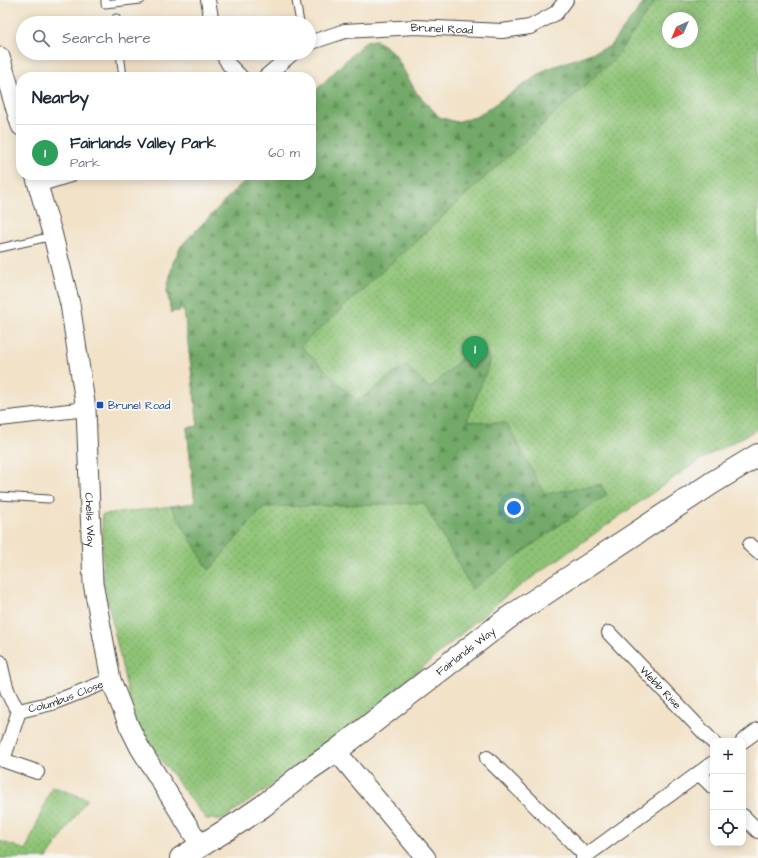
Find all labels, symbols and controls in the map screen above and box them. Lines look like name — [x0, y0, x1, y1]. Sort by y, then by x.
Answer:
north arrow — [662, 12, 698, 48]
search box — [16, 16, 316, 60]
street label: Brunel Road — [410, 19, 474, 37]
icon: search — [30, 27, 52, 49]
text: Search here — [62, 28, 151, 49]
text: Nearby — [32, 86, 89, 110]
text: Fairlands Valley Park — [70, 133, 216, 154]
text: 1 — [44, 144, 46, 162]
text: 60 m — [268, 144, 300, 162]
text: Park — [70, 154, 100, 172]
pin: 1 — [462, 336, 488, 369]
place label: Brunel Road — [108, 398, 171, 413]
marker: Brunel Road — [95, 400, 105, 410]
street label: Chells Way — [82, 492, 99, 548]
your location — [504, 498, 524, 518]
street label: Fairlands Way — [432, 623, 499, 679]
street label: Webb Rise — [637, 663, 685, 712]
street label: Columbus Close — [27, 676, 105, 716]
map controls — [710, 738, 746, 846]
button: + — [710, 738, 746, 774]
button: − — [710, 774, 746, 810]
button: locate — [710, 810, 746, 846]

